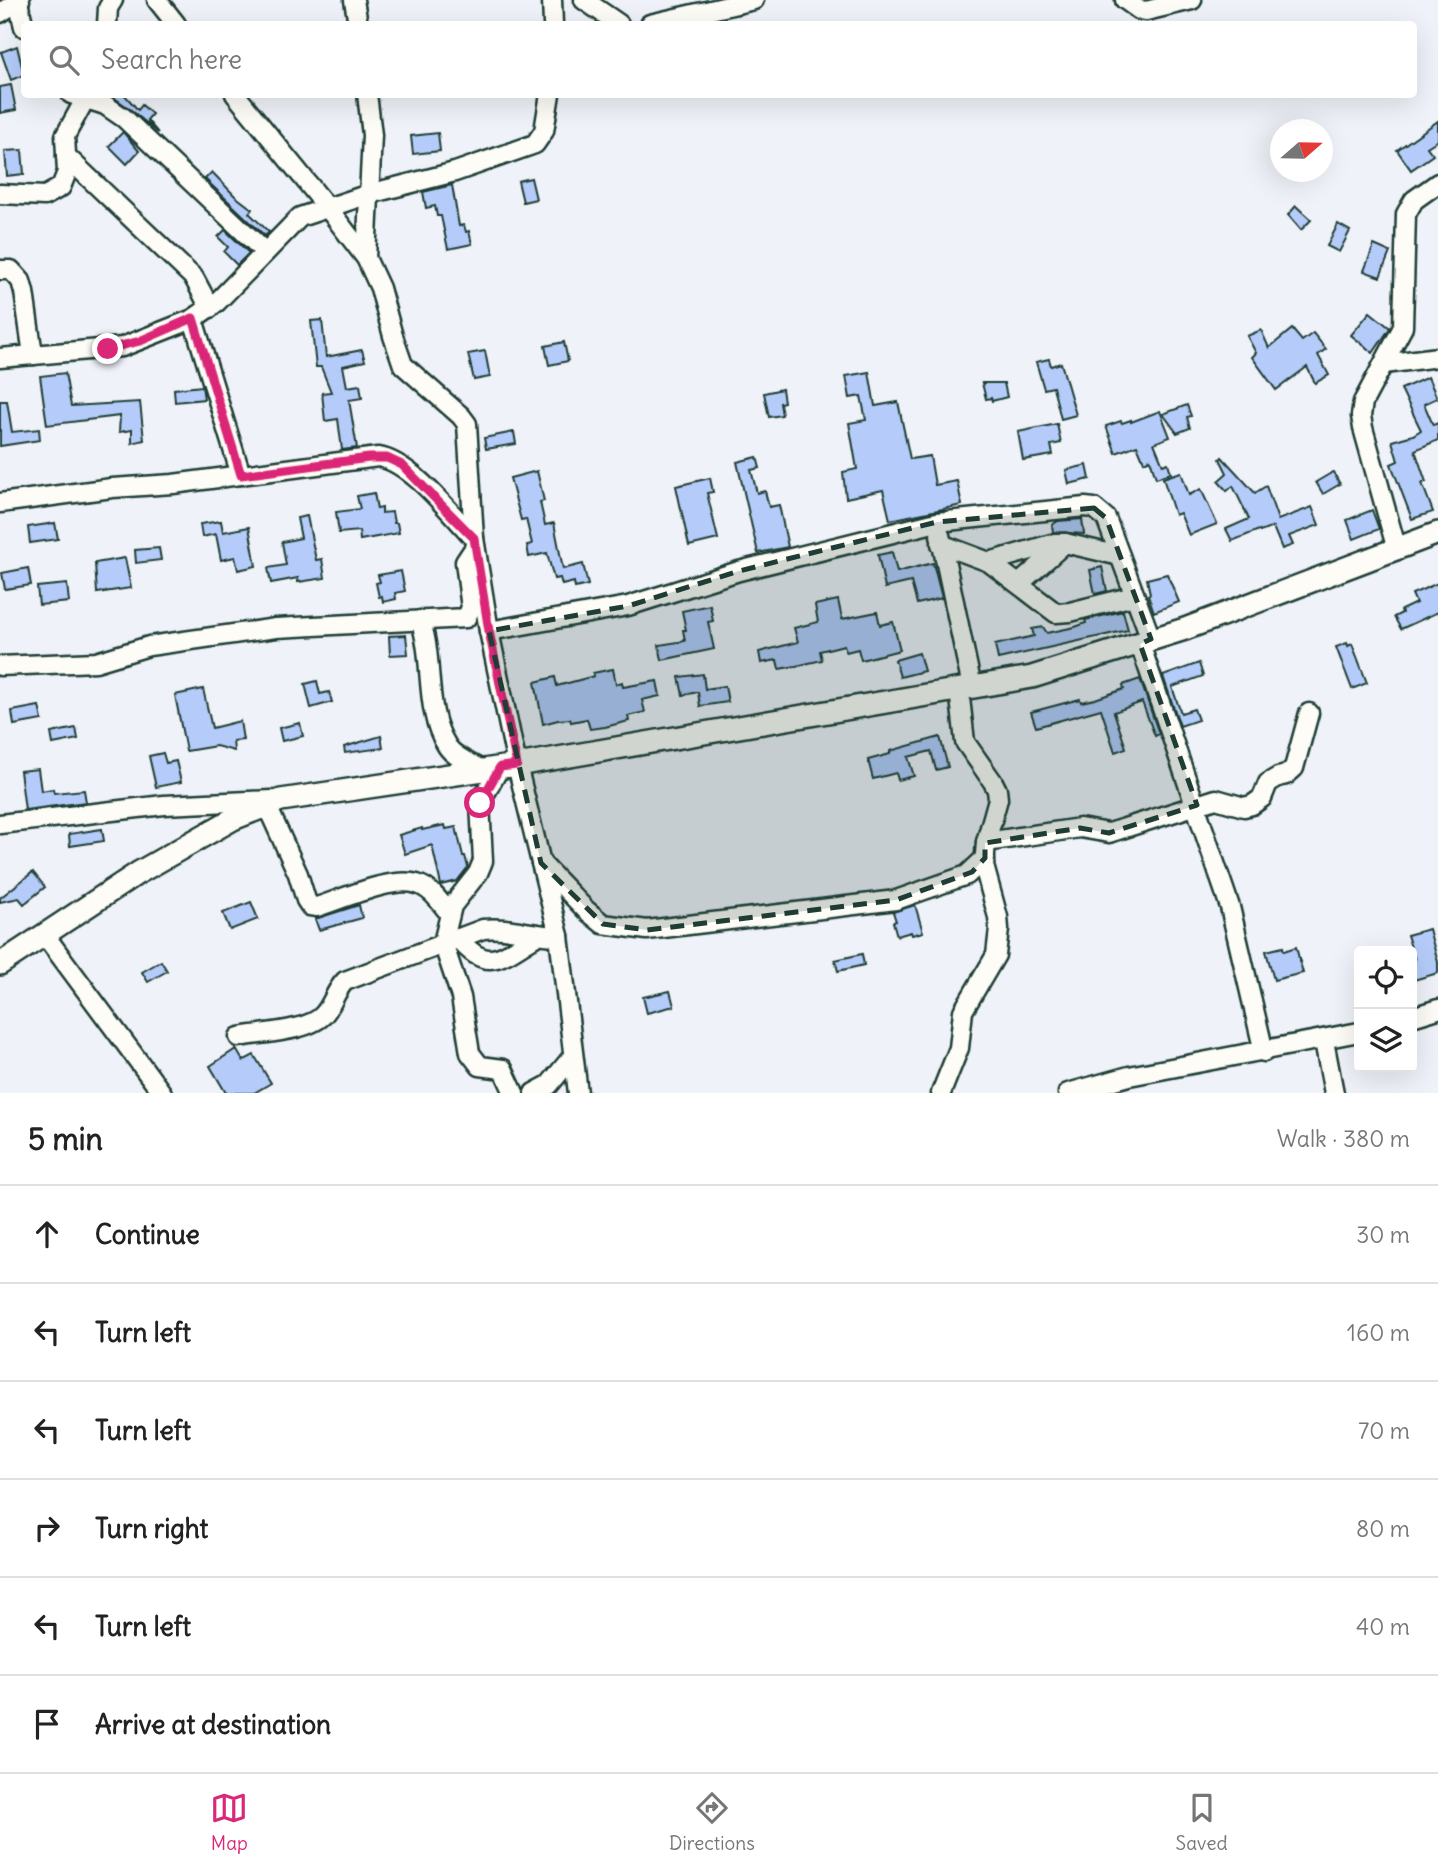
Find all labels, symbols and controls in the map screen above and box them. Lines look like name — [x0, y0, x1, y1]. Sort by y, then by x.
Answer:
search box — [21, 21, 1417, 98]
icon: search — [45, 41, 83, 79]
text: Search here — [101, 43, 242, 76]
north arrow — [1270, 119, 1333, 182]
route end — [92, 333, 123, 364]
route start — [464, 787, 495, 818]
map controls — [1354, 946, 1417, 1072]
button: locate — [1354, 946, 1417, 1009]
button: layers — [1354, 1009, 1417, 1072]
text: 5 min — [28, 1120, 103, 1158]
text: Walk · 380 m — [1277, 1124, 1410, 1153]
icon: ahead — [28, 1215, 66, 1253]
text: Continue — [95, 1218, 200, 1251]
text: 30 m — [1356, 1220, 1410, 1249]
icon: left — [28, 1313, 66, 1351]
text: Turn left — [95, 1316, 191, 1349]
text: 160 m — [1347, 1318, 1410, 1347]
icon: left — [28, 1411, 66, 1449]
text: Turn left — [95, 1414, 191, 1447]
text: 70 m — [1358, 1416, 1410, 1445]
icon: right — [28, 1509, 66, 1547]
text: Turn right — [95, 1512, 208, 1545]
text: 80 m — [1356, 1514, 1410, 1543]
icon: left — [28, 1607, 66, 1645]
text: Turn left — [95, 1610, 191, 1643]
text: 40 m — [1356, 1612, 1410, 1641]
icon: arrive — [28, 1705, 66, 1743]
text: Arrive at destination — [95, 1708, 331, 1741]
tab: Map — [210, 1789, 248, 1855]
tab: Directions — [669, 1789, 755, 1855]
tab: Saved — [1176, 1789, 1228, 1855]

